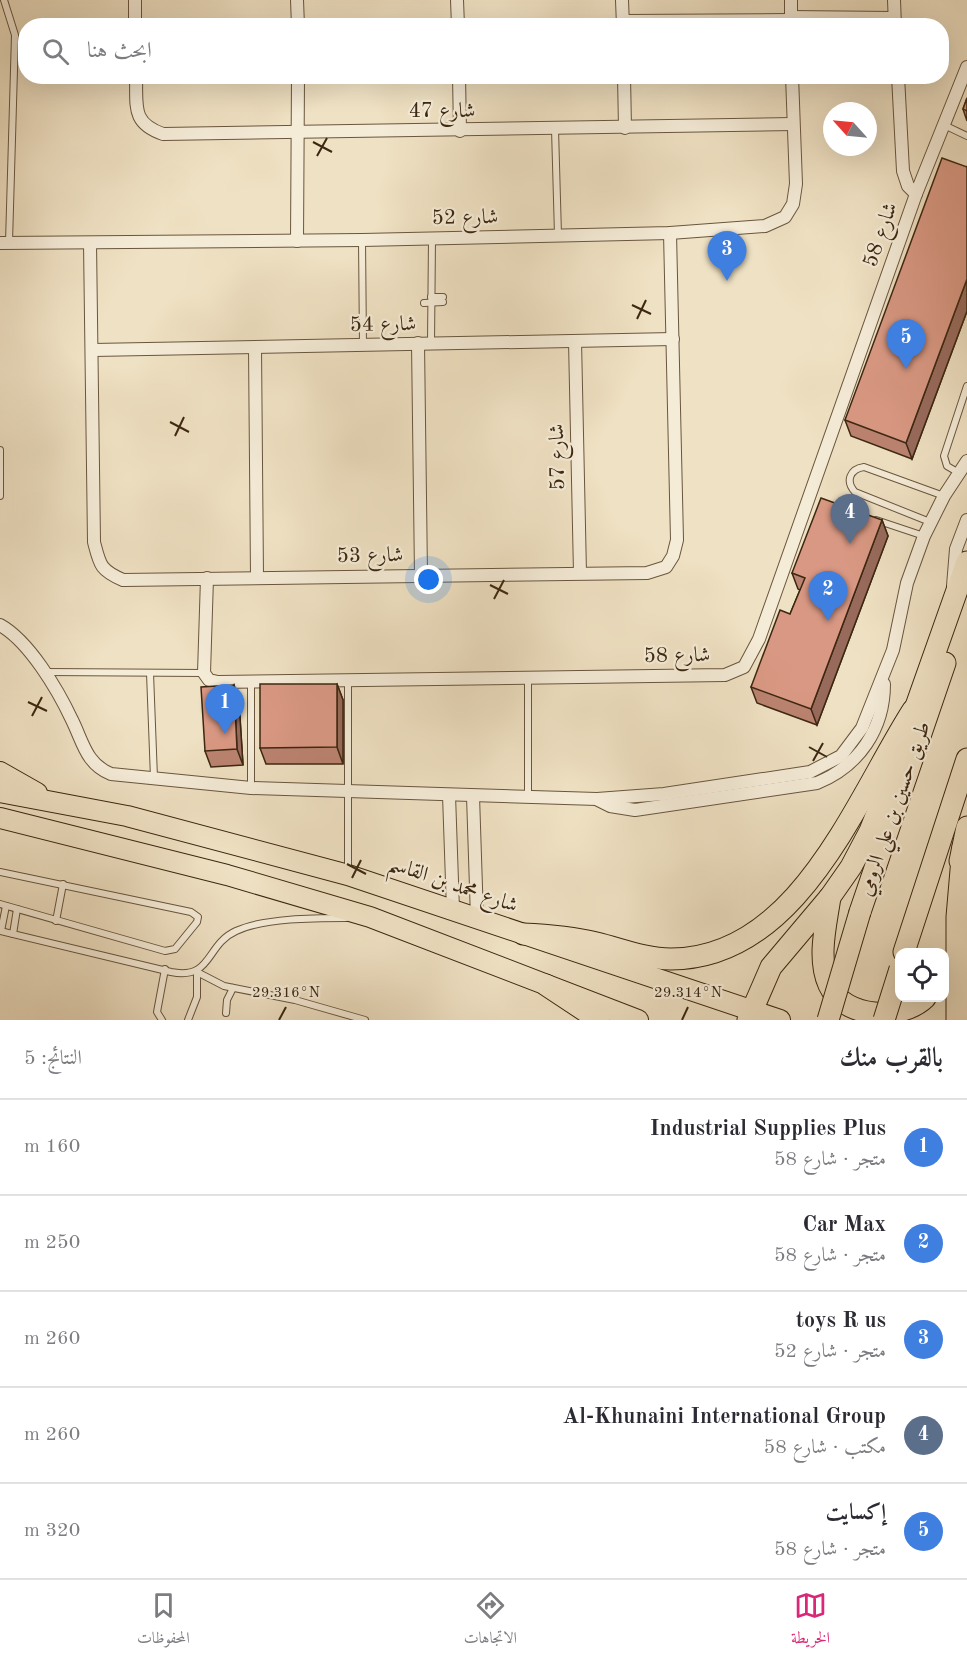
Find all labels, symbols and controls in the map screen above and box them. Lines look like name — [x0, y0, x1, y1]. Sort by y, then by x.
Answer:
search box — [18, 18, 949, 84]
icon: search — [39, 35, 72, 68]
text: ابحث هنا — [87, 40, 152, 62]
street label: شارع 47 — [409, 101, 475, 128]
north arrow — [823, 102, 877, 156]
street label: شارع 58 — [860, 200, 907, 272]
street label: شارع 52 — [431, 207, 499, 235]
pin: 3 — [708, 232, 746, 281]
street label: شارع 54 — [349, 314, 417, 342]
pin: 5 — [886, 320, 926, 369]
street label: شارع 57 — [547, 423, 575, 491]
pin: 4 — [830, 494, 870, 544]
street label: شارع 53 — [336, 545, 404, 573]
your location — [414, 565, 443, 594]
pin: 2 — [808, 572, 848, 621]
street label: شارع 58 — [643, 645, 711, 673]
pin: 1 — [206, 684, 244, 734]
street label: طريق حسين بن علي الرومي — [854, 719, 942, 902]
street label: شارع محمد بن القاسم — [383, 853, 520, 925]
map controls — [895, 948, 949, 1002]
button: locate — [895, 948, 949, 1002]
text: 29.316°N — [252, 986, 320, 1001]
text: 29.314°N — [654, 986, 722, 1001]
text: بالقرب منك — [840, 1046, 943, 1072]
text: النتائج: 5 — [24, 1049, 82, 1069]
text: Industrial Supplies Plus — [650, 1118, 886, 1140]
text: 160 m — [24, 1137, 80, 1157]
text: 1 — [918, 1137, 929, 1157]
text: متجر · شارع 58 — [774, 1150, 886, 1170]
text: Car Max — [802, 1214, 886, 1236]
text: 250 m — [24, 1233, 80, 1253]
text: 2 — [918, 1233, 929, 1253]
text: متجر · شارع 58 — [774, 1246, 886, 1266]
text: toys R us — [796, 1310, 886, 1332]
text: 260 m — [24, 1329, 80, 1349]
text: 3 — [918, 1329, 929, 1349]
text: متجر · شارع 52 — [774, 1342, 886, 1362]
text: Al-Khunaini International Group — [563, 1406, 886, 1428]
text: 260 m — [24, 1425, 80, 1445]
text: 4 — [918, 1425, 929, 1445]
text: مكتب · شارع 58 — [764, 1438, 886, 1458]
text: إكسايت — [826, 1502, 886, 1524]
text: 320 m — [24, 1521, 80, 1541]
text: 5 — [918, 1521, 929, 1541]
text: متجر · شارع 58 — [774, 1540, 886, 1560]
tab: المحفوظات — [137, 1589, 190, 1653]
tab: الاتجاهات — [464, 1589, 517, 1653]
tab: الخريطة — [791, 1589, 830, 1653]

